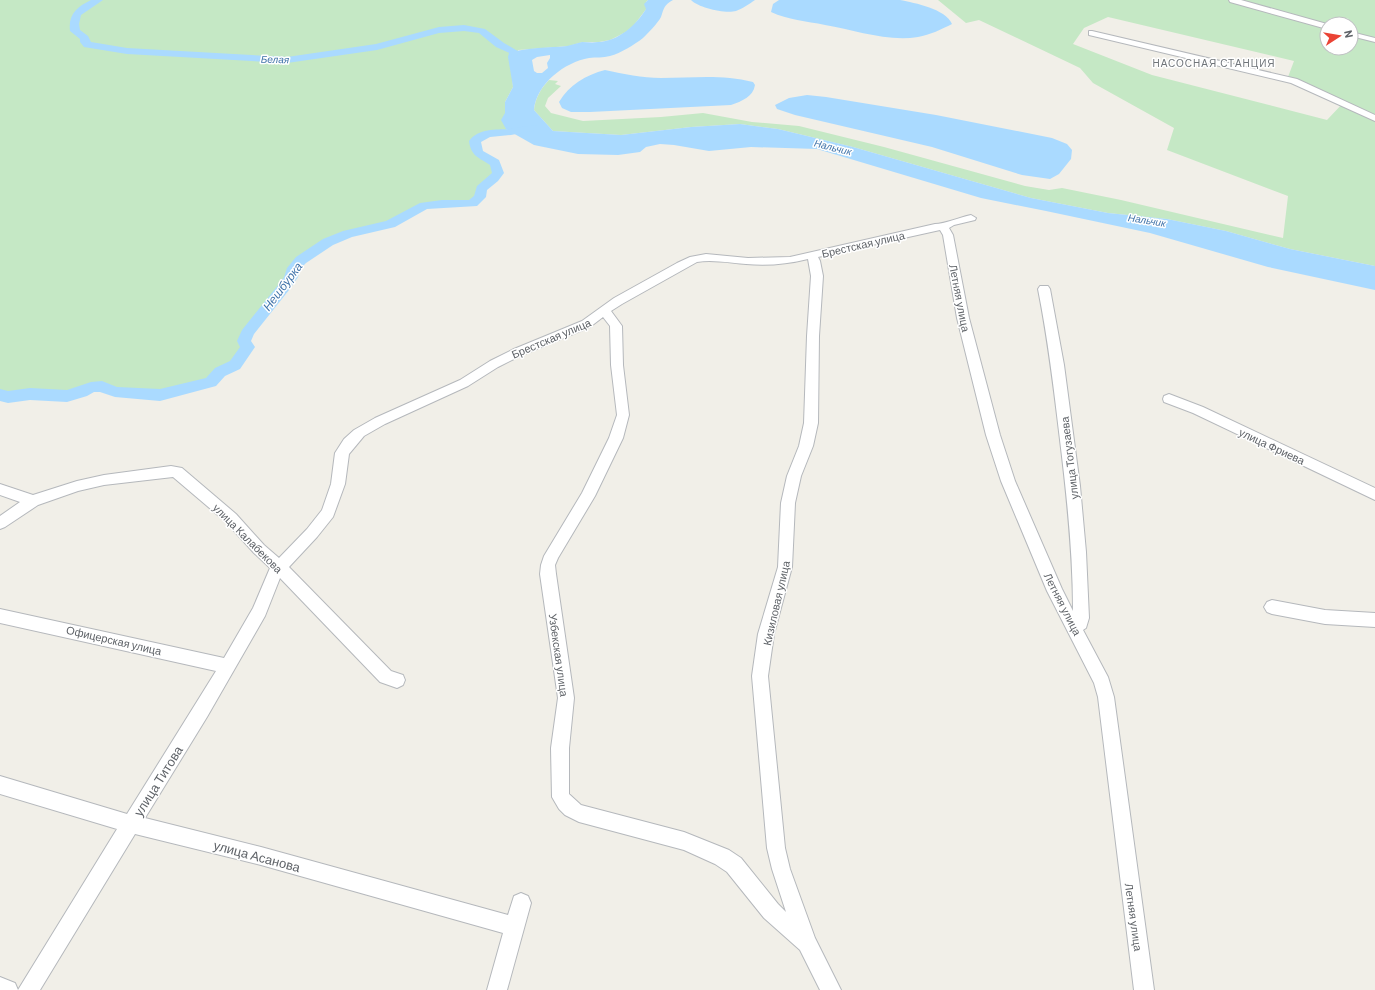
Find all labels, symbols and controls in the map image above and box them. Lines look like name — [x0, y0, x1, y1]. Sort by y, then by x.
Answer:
north arrow — [1319, 16, 1359, 56]
text: N — [1342, 29, 1356, 39]
water label: Белая — [261, 53, 290, 65]
district label: НАСОСНАЯ СТАНЦИЯ — [1152, 57, 1276, 69]
water label: Нальчик — [813, 137, 854, 158]
water label: Нальчик — [1127, 211, 1168, 229]
street label: Брестская улица — [820, 228, 907, 260]
water label: Нешбурка — [259, 259, 306, 314]
street label: Летняя улица — [947, 263, 973, 334]
street label: Брестская улица — [509, 315, 593, 361]
street label: улица Тогузаева — [1057, 415, 1081, 500]
street label: улица Фриева — [1237, 425, 1308, 467]
street label: улица Калабекова — [211, 501, 286, 576]
street label: Кизиловая улица — [760, 558, 792, 647]
street label: Летняя улица — [1042, 571, 1085, 638]
street label: Узбекская улица — [547, 613, 571, 698]
street label: Офицерская улица — [65, 623, 164, 657]
street label: улица Титова — [130, 742, 186, 819]
street label: улица Асанова — [212, 837, 303, 875]
street label: Летняя улица — [1123, 882, 1145, 953]

